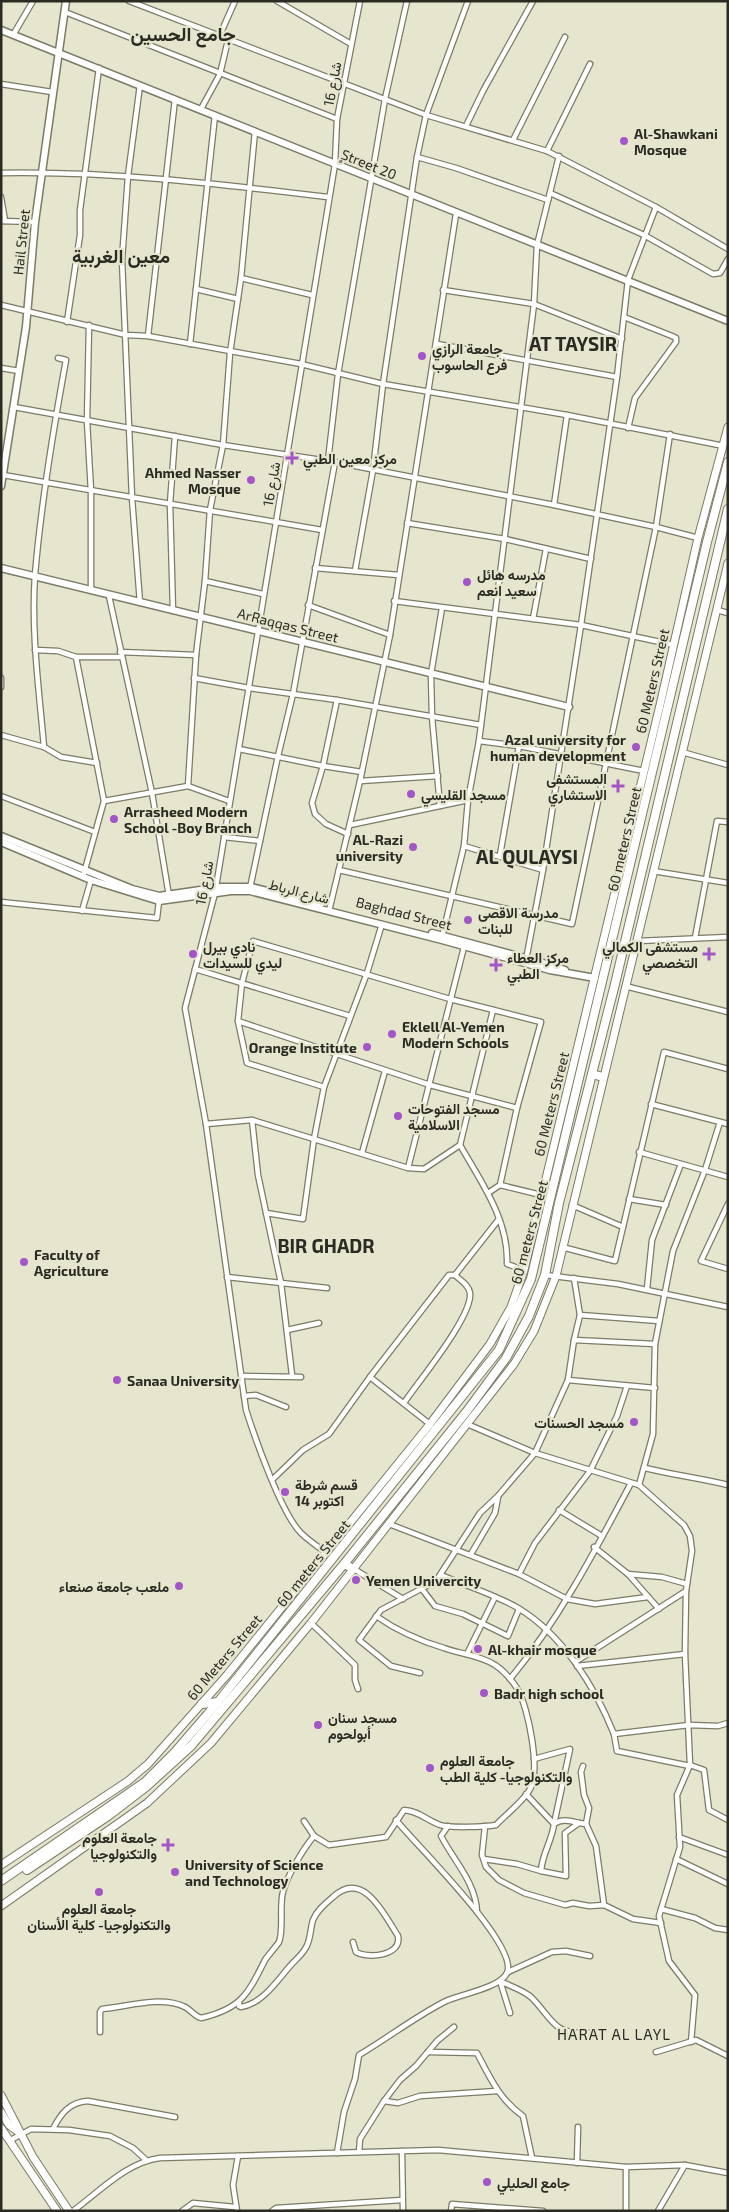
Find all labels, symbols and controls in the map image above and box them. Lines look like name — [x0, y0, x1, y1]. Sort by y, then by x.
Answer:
district label: جامع الحسين — [130, 22, 236, 48]
street label: شارع 16 — [319, 60, 348, 108]
place label: Al-Shawkani Mosque — [634, 125, 718, 158]
marker: Al-Shawkani Mosque — [618, 135, 630, 147]
street label: ٍStreet 20 — [338, 145, 399, 185]
street label: Hail Street — [9, 208, 33, 276]
district label: معين الغربية — [72, 244, 170, 269]
district label: AT TAYSIR — [529, 332, 617, 355]
place label: جامعة الرازي فرع الحاسوب — [432, 340, 507, 375]
marker: جامعة الرازي فرع الحاسوب — [416, 350, 428, 362]
place label: مركز معين الطبي — [303, 450, 397, 471]
marker: مركز معين الطبي — [285, 451, 299, 465]
street label: شارع 16 — [259, 460, 286, 508]
place label: Ahmed Nasser Mosque — [145, 464, 241, 497]
marker: Ahmed Nasser Mosque — [245, 474, 257, 486]
place label: مدرسه هائل سعيد انعم — [477, 566, 546, 600]
marker: مدرسه هائل سعيد انعم — [461, 576, 473, 588]
street label: ArRaqqas Street — [236, 604, 340, 646]
street label: 60 Meters Street — [632, 627, 672, 735]
place label: Azal university for human development — [490, 731, 626, 764]
marker: Azal university for human development — [630, 741, 642, 753]
place label: المستشفى الاستشاري — [546, 770, 607, 807]
marker: المستشفى الاستشاري — [611, 779, 625, 793]
street label: 60 meters Street — [604, 785, 644, 893]
place label: مسجد القليسي — [421, 786, 506, 807]
marker: مسجد القليسي — [405, 788, 417, 800]
place label: Arrasheed Modern School -Boy Branch — [124, 803, 252, 836]
marker: Arrasheed Modern School -Boy Branch — [108, 813, 120, 825]
place label: AL-Razi university — [336, 831, 403, 864]
marker: AL-Razi university — [407, 841, 419, 853]
district label: AL QULAYSI — [476, 845, 578, 869]
street label: شارع 16 — [191, 859, 220, 907]
street label: شارع الرباط — [266, 875, 331, 910]
street label: Baghdad Street — [354, 893, 454, 933]
place label: مدرسة الاقصى للبنات — [478, 904, 559, 938]
marker: مدرسة الاقصى للبنات — [462, 914, 474, 926]
place label: نادي بيرل ليدي للسيدات — [203, 938, 282, 975]
place label: مستشفى الكمالي التخصصي — [602, 938, 698, 975]
marker: مستشفى الكمالي التخصصي — [702, 947, 716, 961]
marker: نادي بيرل ليدي للسيدات — [187, 948, 199, 960]
place label: مركز العطاء الطبي — [507, 949, 569, 986]
marker: مركز العطاء الطبي — [489, 958, 503, 972]
place label: Eklell Al-Yemen Modern Schools — [402, 1018, 509, 1051]
marker: Eklell Al-Yemen Modern Schools — [386, 1028, 398, 1040]
place label: Orange Institute — [249, 1039, 357, 1056]
marker: Orange Institute — [361, 1041, 373, 1053]
street label: 60 Meters Street — [530, 1050, 572, 1158]
place label: مسجد الفتوحات الاسلامية — [408, 1100, 500, 1134]
marker: مسجد الفتوحات الاسلامية — [392, 1110, 404, 1122]
street label: 60 meters Street — [507, 1178, 551, 1286]
district label: BIR GHADR — [277, 1234, 375, 1257]
place label: Faculty of Agriculture — [34, 1246, 109, 1279]
marker: Faculty of Agriculture — [18, 1256, 30, 1268]
place label: Sanaa University — [127, 1372, 239, 1389]
marker: Sanaa University — [111, 1374, 123, 1386]
place label: مسجد الحسنات — [534, 1414, 624, 1432]
marker: مسجد الحسنات — [628, 1416, 640, 1428]
place label: قسم شرطة 14 اكتوبر — [295, 1476, 358, 1510]
marker: قسم شرطة 14 اكتوبر — [279, 1486, 291, 1498]
street label: 60 meters Street — [273, 1516, 353, 1610]
place label: Yemen Univercity — [366, 1572, 481, 1589]
marker: Yemen Univercity — [350, 1574, 362, 1586]
place label: ملعب جامعة صنعاء — [59, 1578, 169, 1596]
marker: ملعب جامعة صنعاء — [173, 1580, 185, 1592]
street label: 60 Meters Street — [183, 1611, 265, 1703]
place label: Al-khair mosque — [488, 1641, 597, 1658]
marker: Al-khair mosque — [472, 1643, 484, 1655]
place label: Badr high school — [494, 1685, 604, 1702]
marker: Badr high school — [478, 1687, 490, 1699]
place label: مسجد سنان أبولحوم — [328, 1709, 397, 1743]
marker: مسجد سنان أبولحوم — [312, 1719, 324, 1731]
place label: جامعة العلوم والتكنولوجيا- كلية الطب — [440, 1752, 572, 1786]
marker: جامعة العلوم والتكنولوجيا- كلية الطب — [424, 1762, 436, 1774]
place label: جامعة العلوم والتكنولوجيا — [82, 1829, 157, 1863]
marker: جامعة العلوم والتكنولوجيا — [161, 1838, 175, 1852]
place label: University of Science and Technology — [185, 1856, 323, 1889]
marker: University of Science and Technology — [169, 1866, 181, 1878]
marker: جامعة العلوم والتكنولوجيا- كلية الأسنان — [93, 1886, 105, 1898]
place label: جامعة العلوم والتكنولوجيا- كلية الأسنان — [27, 1900, 171, 1934]
district label: HARAT AL LAYL — [557, 2025, 671, 2043]
place label: جامع الحليلي — [497, 2174, 571, 2195]
marker: جامع الحليلي — [481, 2176, 493, 2188]

